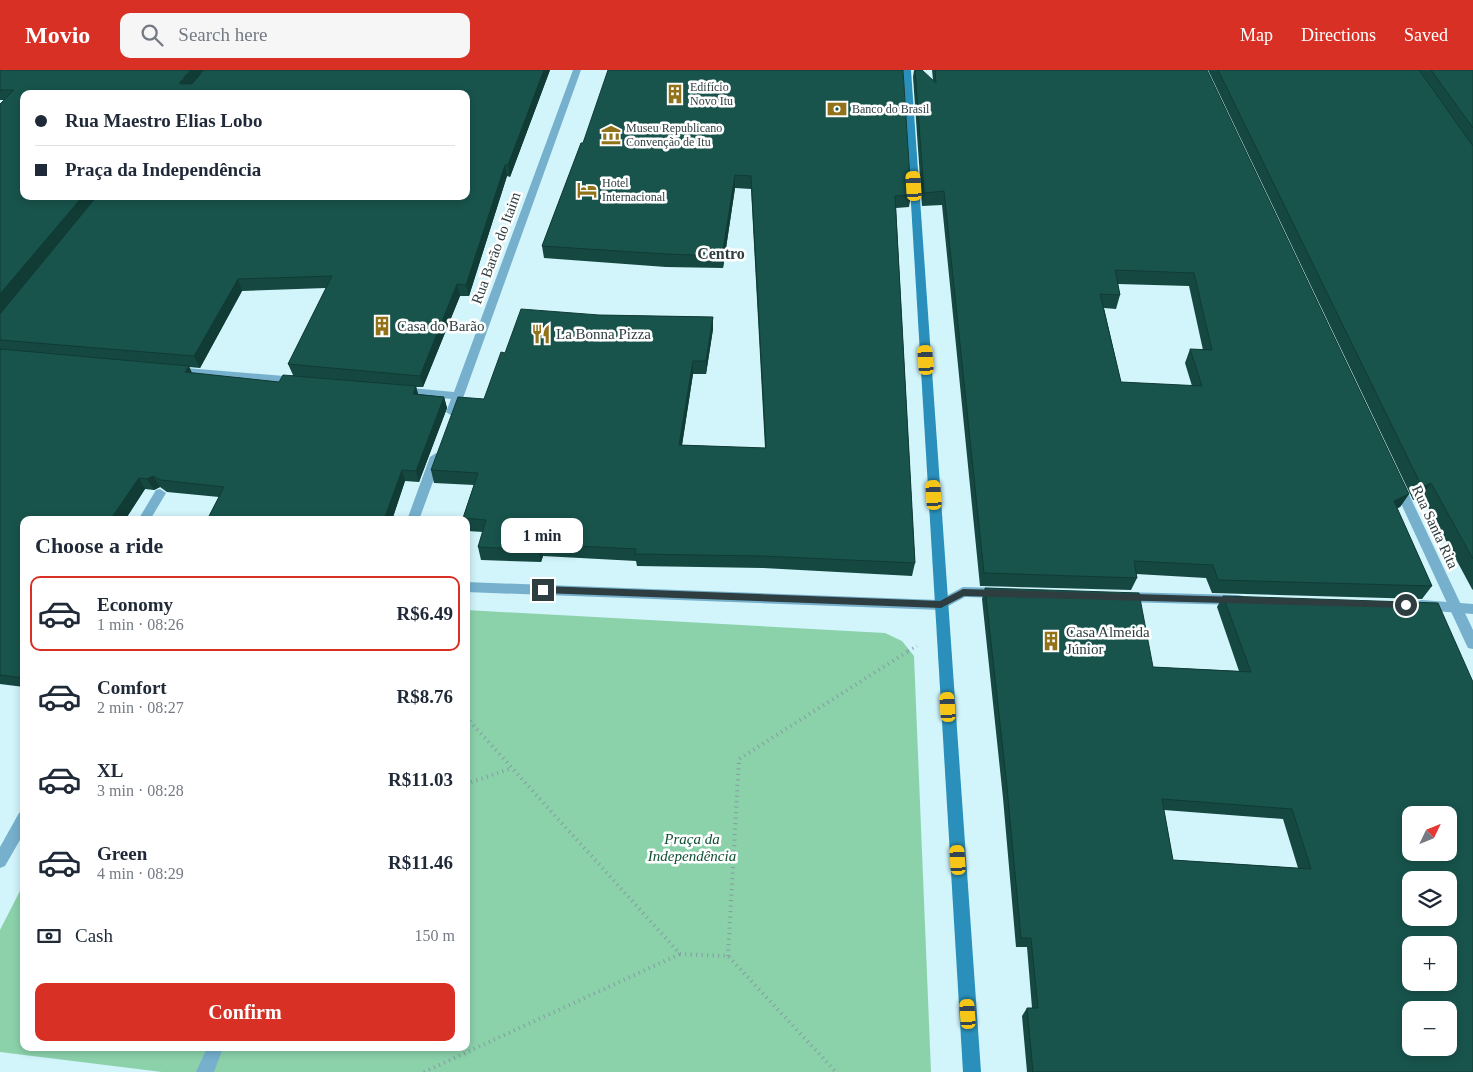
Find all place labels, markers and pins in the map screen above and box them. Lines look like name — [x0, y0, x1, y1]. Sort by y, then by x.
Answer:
place label: Edifício Novo Itu — [690, 80, 733, 108]
building icon: Edifício Novo Itu — [664, 83, 686, 105]
bank icon: Banco do Brasil — [826, 98, 848, 120]
place label: Banco do Brasil — [852, 102, 930, 116]
place label: Museu Republicano Convenção de Itu — [626, 121, 722, 149]
museum icon: Museu Republicano Convenção de Itu — [600, 124, 622, 146]
place label: Hotel Internacional — [602, 176, 666, 204]
hotel icon: Hotel Internacional — [576, 179, 598, 201]
building icon: Casa do Barão — [371, 315, 393, 337]
place label: Casa do Barão — [397, 318, 484, 334]
restaurant icon: La Bonna Pizza — [530, 323, 552, 345]
place label: La Bonna Pizza — [556, 326, 651, 342]
place label: Casa Almeida Júnior — [1066, 624, 1150, 657]
building icon: Casa Almeida Júnior — [1040, 630, 1062, 652]

